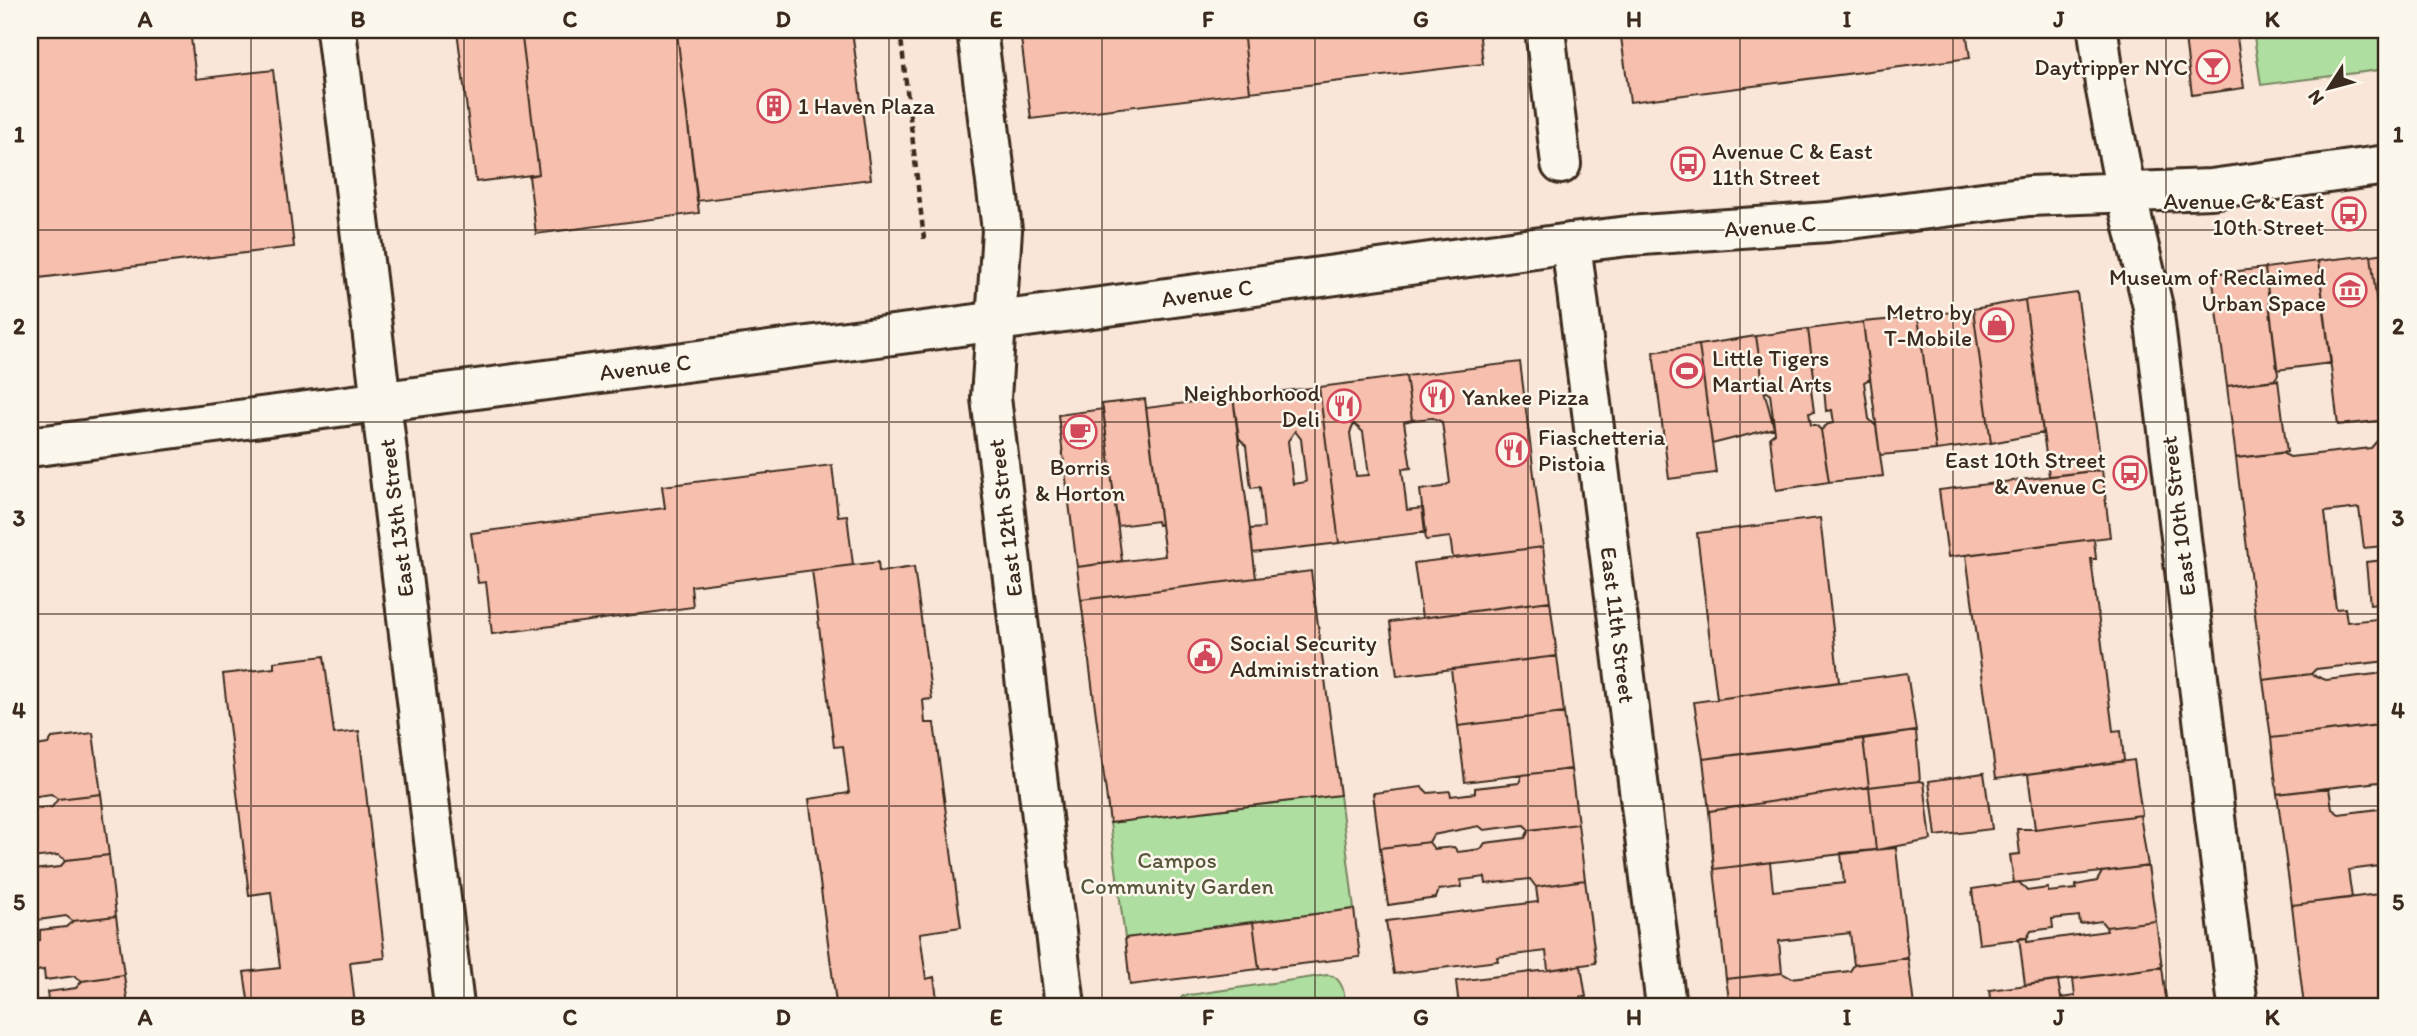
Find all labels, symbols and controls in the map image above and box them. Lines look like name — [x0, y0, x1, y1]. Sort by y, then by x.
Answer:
text: A — [137, 5, 153, 33]
text: B — [351, 5, 366, 33]
text: C — [563, 5, 578, 33]
text: D — [775, 5, 791, 33]
text: E — [990, 5, 1003, 33]
text: F — [1202, 5, 1215, 33]
text: G — [1413, 5, 1429, 33]
text: H — [1626, 5, 1642, 33]
text: I — [1843, 5, 1852, 33]
text: J — [2052, 5, 2065, 33]
text: K — [2265, 5, 2280, 33]
bar icon: Daytripper NYC — [2194, 48, 2232, 86]
north arrow — [2294, 52, 2364, 122]
place label: Daytripper NYC — [2034, 53, 2188, 81]
text: N — [2303, 86, 2329, 110]
building icon: 1 Haven Plaza — [755, 87, 793, 125]
place label: 1 Haven Plaza — [798, 92, 935, 120]
text: 1 — [14, 120, 25, 148]
text: 1 — [2393, 120, 2404, 148]
place label: Avenue C & East 11th Street — [1712, 137, 1873, 191]
bus stop icon: Avenue C & East 11th Street — [1669, 145, 1707, 183]
place label: Avenue C & East 10th Street — [2163, 187, 2324, 241]
bus stop icon: Avenue C & East 10th Street — [2330, 195, 2368, 233]
street label: Avenue C — [1723, 209, 1817, 243]
place label: Museum of Reclaimed Urban Space — [2109, 263, 2326, 317]
museum icon: Museum of Reclaimed Urban Space — [2331, 271, 2369, 309]
street label: Avenue C — [1160, 273, 1254, 313]
place label: Metro by T-Mobile — [1884, 298, 1972, 352]
shop icon: Metro by T-Mobile — [1978, 306, 2016, 344]
text: 2 — [13, 312, 26, 340]
text: 2 — [2392, 312, 2405, 340]
place label: Little Tigers Martial Arts — [1712, 344, 1832, 398]
street label: Avenue C — [598, 348, 692, 386]
sports icon: Little Tigers Martial Arts — [1668, 352, 1706, 390]
restaurant icon: Yankee Pizza — [1418, 378, 1456, 416]
place label: Neighborhood Deli — [1183, 379, 1320, 433]
place label: Yankee Pizza — [1462, 383, 1589, 411]
restaurant icon: Neighborhood Deli — [1325, 387, 1363, 425]
cafe icon: Borris & Horton — [1061, 413, 1099, 451]
place label: Fiaschetteria Pistoia — [1538, 423, 1665, 477]
restaurant icon: Fiaschetteria Pistoia — [1494, 431, 1532, 469]
street label: East 10th Street — [2154, 434, 2202, 598]
street label: East 13th Street — [372, 437, 420, 599]
street label: East 12th Street — [981, 437, 1029, 599]
place label: East 10th Street & Avenue C — [1945, 446, 2106, 500]
place label: Borris & Horton — [1035, 453, 1125, 507]
bus stop icon: East 10th Street & Avenue C — [2111, 454, 2149, 492]
text: 3 — [13, 504, 26, 532]
text: 3 — [2392, 504, 2405, 532]
street label: East 11th Street — [1595, 545, 1641, 705]
place label: Social Security Administration — [1230, 629, 1379, 683]
public building icon: Social Security Administration — [1186, 637, 1224, 675]
text: 4 — [12, 696, 26, 724]
text: 4 — [2391, 696, 2405, 724]
park label: Campos Community Garden — [1080, 846, 1274, 900]
text: 5 — [13, 888, 25, 916]
text: 5 — [2392, 888, 2404, 916]
text: A — [137, 1003, 153, 1031]
text: B — [351, 1003, 366, 1031]
text: C — [563, 1003, 578, 1031]
text: D — [775, 1003, 791, 1031]
text: E — [990, 1003, 1003, 1031]
text: F — [1202, 1003, 1215, 1031]
text: G — [1413, 1003, 1429, 1031]
text: H — [1626, 1003, 1642, 1031]
text: I — [1843, 1003, 1852, 1031]
text: J — [2052, 1003, 2065, 1031]
text: K — [2265, 1003, 2280, 1031]

